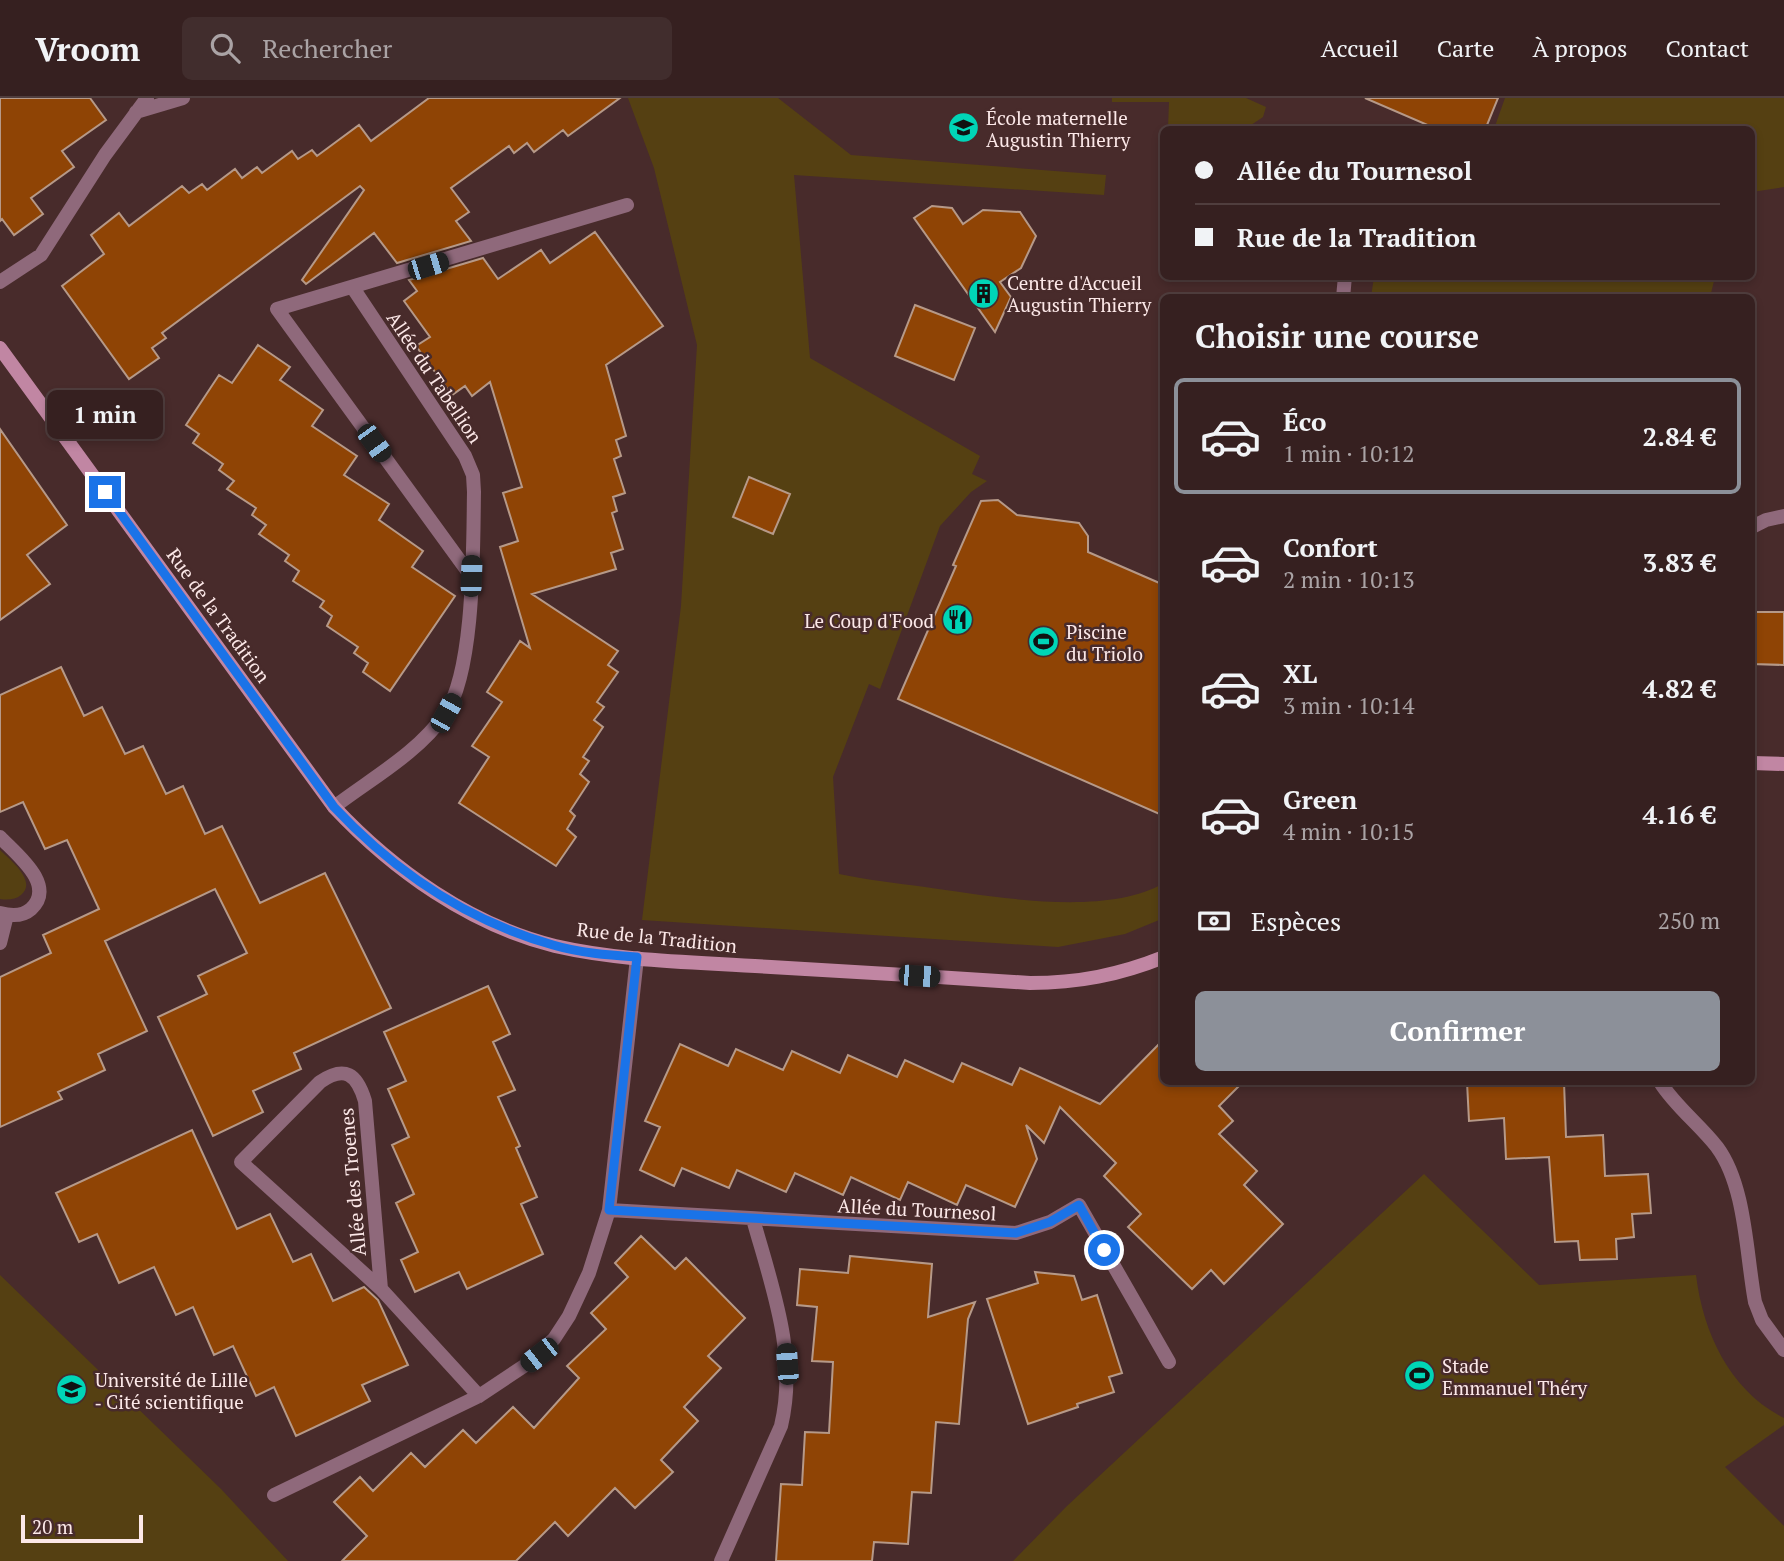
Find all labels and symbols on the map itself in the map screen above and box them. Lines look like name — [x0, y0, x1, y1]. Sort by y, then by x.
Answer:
place label: École maternelle Augustin Thierry — [986, 105, 1131, 152]
school or university icon: École maternelle Augustin Thierry — [946, 111, 980, 145]
car — [405, 250, 452, 282]
place label: Centre d'Accueil Augustin Thierry — [1007, 270, 1152, 317]
building icon: Centre d'Accueil Augustin Thierry — [967, 276, 1001, 310]
street label: Allée du Tabellion — [382, 306, 488, 448]
callout: 1 min — [47, 390, 163, 440]
car — [354, 420, 395, 466]
route end — [89, 476, 121, 508]
street label: Rue de la Tradition — [162, 543, 276, 687]
car — [460, 555, 483, 597]
restaurant icon: Le Coup d'Food — [940, 603, 974, 637]
place label: Le Coup d'Food — [804, 608, 934, 633]
place label: Piscine du Triolo — [1066, 619, 1143, 666]
sports icon: Piscine du Triolo — [1026, 625, 1060, 659]
car — [427, 690, 466, 736]
street label: Rue de la Tradition — [576, 916, 738, 958]
car — [898, 964, 941, 988]
street label: Allée des Troenes — [333, 1107, 371, 1257]
street label: Allée du Tournesol — [837, 1192, 997, 1226]
route start — [1088, 1234, 1120, 1266]
car — [516, 1334, 563, 1376]
car — [776, 1342, 799, 1386]
place label: Stade Emmanuel Théry — [1442, 1353, 1588, 1400]
sports icon: Stade Emmanuel Théry — [1402, 1359, 1436, 1393]
place label: Université de Lille ‐ Cité scientifique — [95, 1367, 248, 1414]
school or university icon: Université de Lille ‐ Cité scientifique — [55, 1373, 89, 1407]
scale bar — [21, 1512, 144, 1544]

